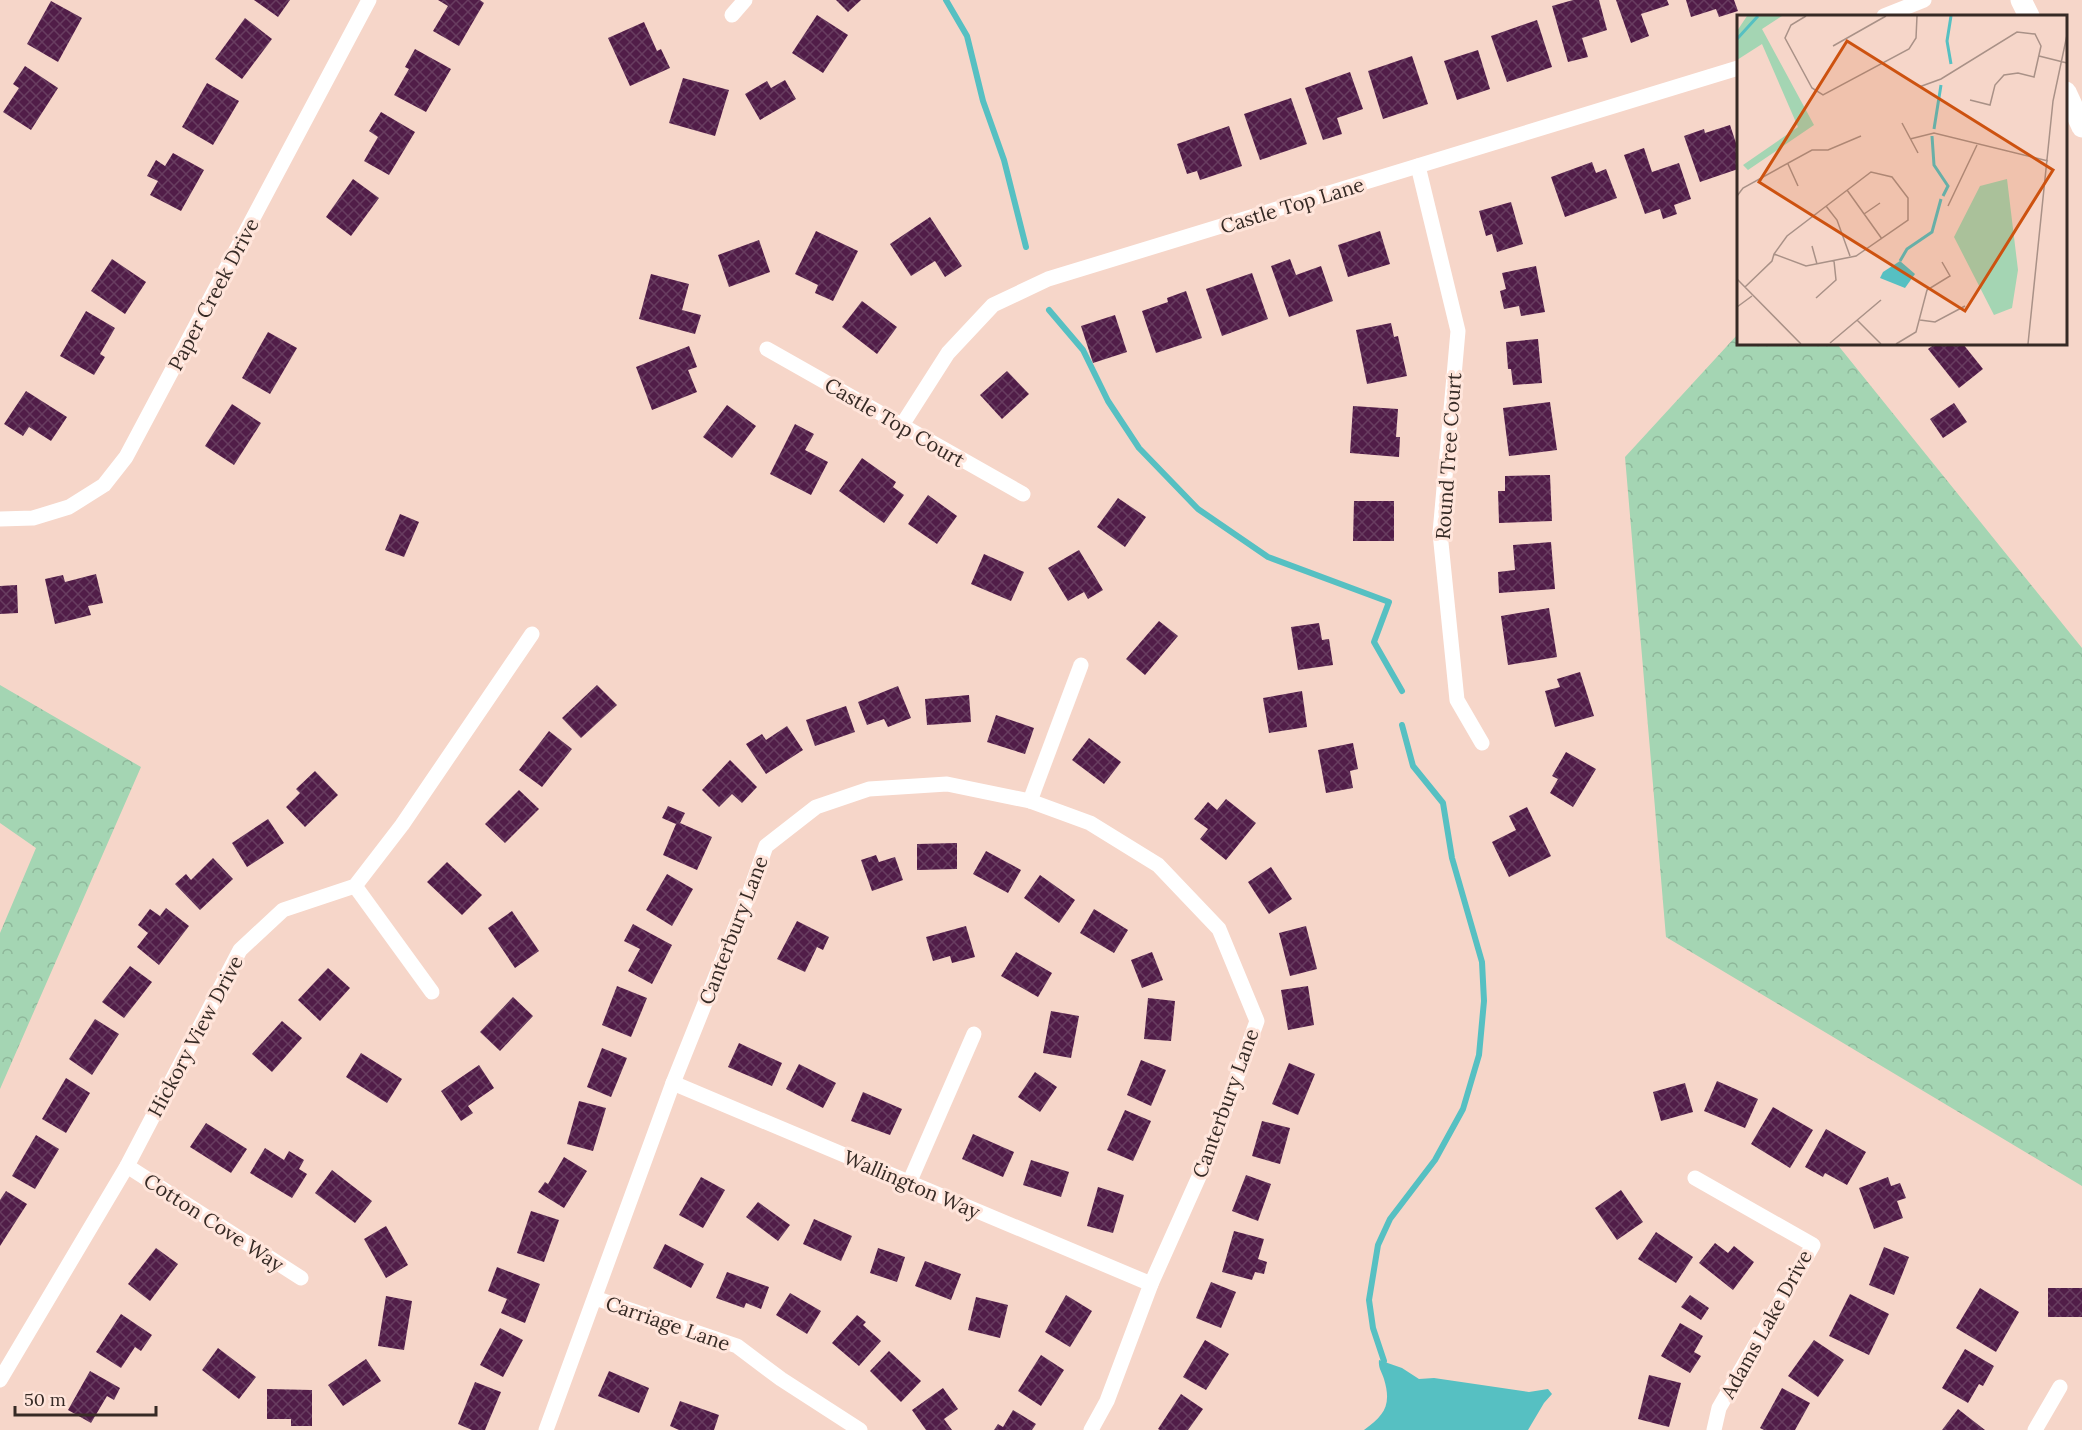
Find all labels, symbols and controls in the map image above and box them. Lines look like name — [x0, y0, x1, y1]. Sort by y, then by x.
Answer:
inset map — [1737, 15, 2067, 345]
street label: Castle Top Lane — [1217, 171, 1367, 239]
street label: Paper Creek Drive — [162, 213, 264, 375]
street label: Round Tree Court — [1430, 371, 1466, 540]
street label: Castle Top Court — [820, 372, 970, 472]
street label: Canterbury Lane — [693, 852, 773, 1008]
street label: Hickory View Drive — [142, 951, 248, 1121]
street label: Canterbury Lane — [1186, 1025, 1264, 1181]
street label: Wallington Way — [840, 1144, 984, 1224]
street label: Cotton Cove Way — [139, 1167, 289, 1277]
street label: Adams Lake Drive — [1714, 1245, 1817, 1404]
street label: Carriage Lane — [603, 1290, 734, 1356]
scale bar — [15, 1379, 156, 1417]
text: 50 m — [24, 1388, 66, 1411]

